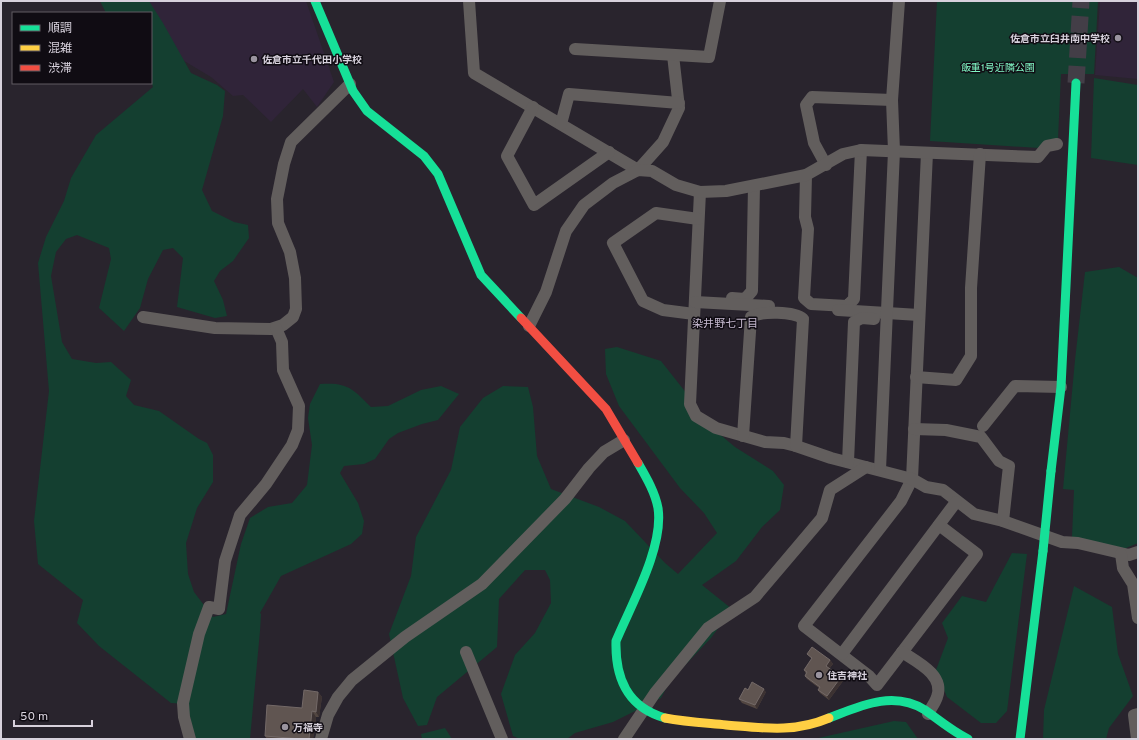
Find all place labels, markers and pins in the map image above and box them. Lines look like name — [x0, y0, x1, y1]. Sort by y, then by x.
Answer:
place label: 佐倉市立臼井南中学校 — [1010, 33, 1110, 46]
marker: 佐倉市立臼井南中学校 — [1113, 33, 1123, 43]
marker: 佐倉市立千代田小学校 — [249, 54, 259, 64]
place label: 佐倉市立千代田小学校 — [262, 54, 362, 67]
marker: 住吉神社 — [814, 670, 824, 680]
place label: 住吉神社 — [827, 670, 868, 683]
marker: 万福寺 — [280, 722, 290, 732]
place label: 万福寺 — [293, 722, 323, 735]

